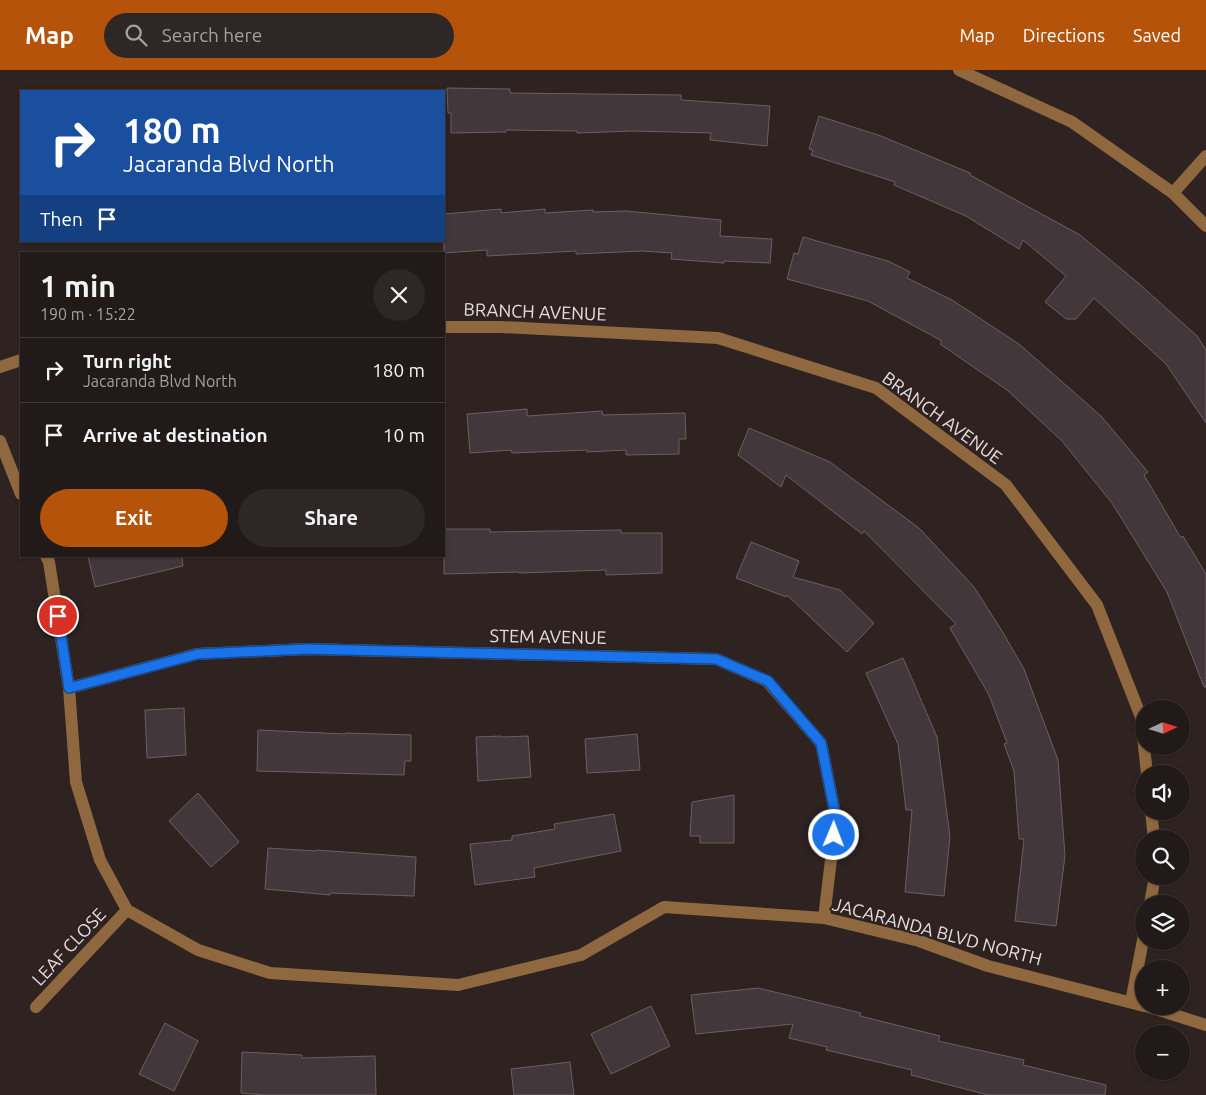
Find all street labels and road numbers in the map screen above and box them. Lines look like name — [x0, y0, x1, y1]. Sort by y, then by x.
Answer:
street label: BRANCH AVENUE — [463, 299, 607, 323]
street label: BRANCH AVENUE — [879, 367, 1006, 467]
street label: STEM AVENUE — [489, 625, 607, 647]
street label: JACARANDA BLVD NORTH — [830, 893, 1044, 969]
street label: LEAF CLOSE — [28, 904, 109, 989]

